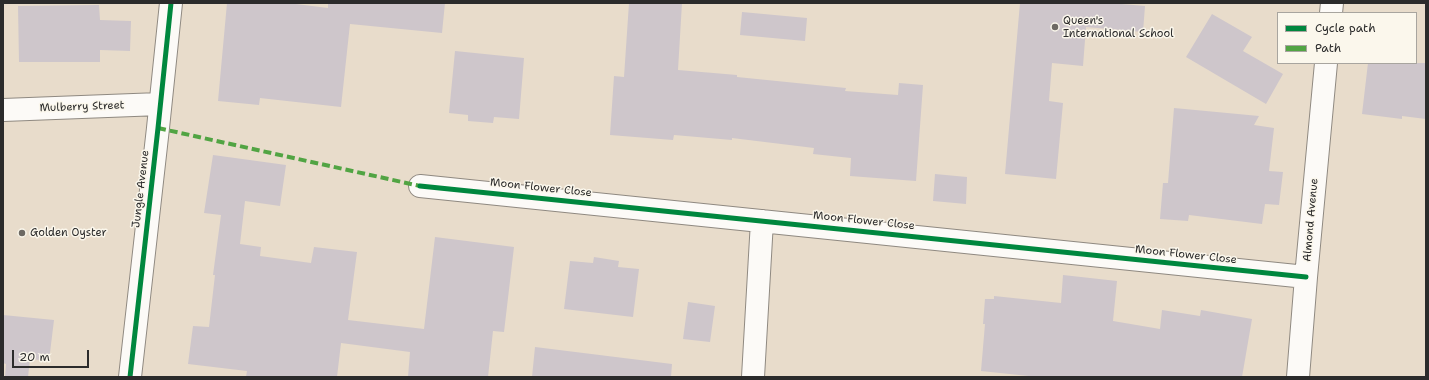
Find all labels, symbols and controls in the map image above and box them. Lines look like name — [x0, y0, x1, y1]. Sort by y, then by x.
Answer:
legend — [1277, 12, 1417, 64]
place label: Queen's International School — [1063, 14, 1173, 40]
text: Cycle path — [1315, 20, 1376, 36]
marker: Queen's International School — [1050, 22, 1060, 32]
text: Path — [1315, 40, 1341, 56]
street label: Mulberry Street — [39, 99, 125, 115]
street label: Jungle Avenue — [130, 149, 152, 229]
street label: Moon Flower Close — [489, 176, 593, 200]
street label: Almond Avenue — [1301, 178, 1321, 262]
street label: Moon Flower Close — [812, 209, 916, 233]
place label: Golden Oyster — [30, 226, 107, 240]
marker: Golden Oyster — [17, 228, 27, 238]
street label: Moon Flower Close — [1134, 243, 1238, 267]
scale bar — [14, 342, 91, 368]
text: 20 m — [19, 349, 50, 365]

